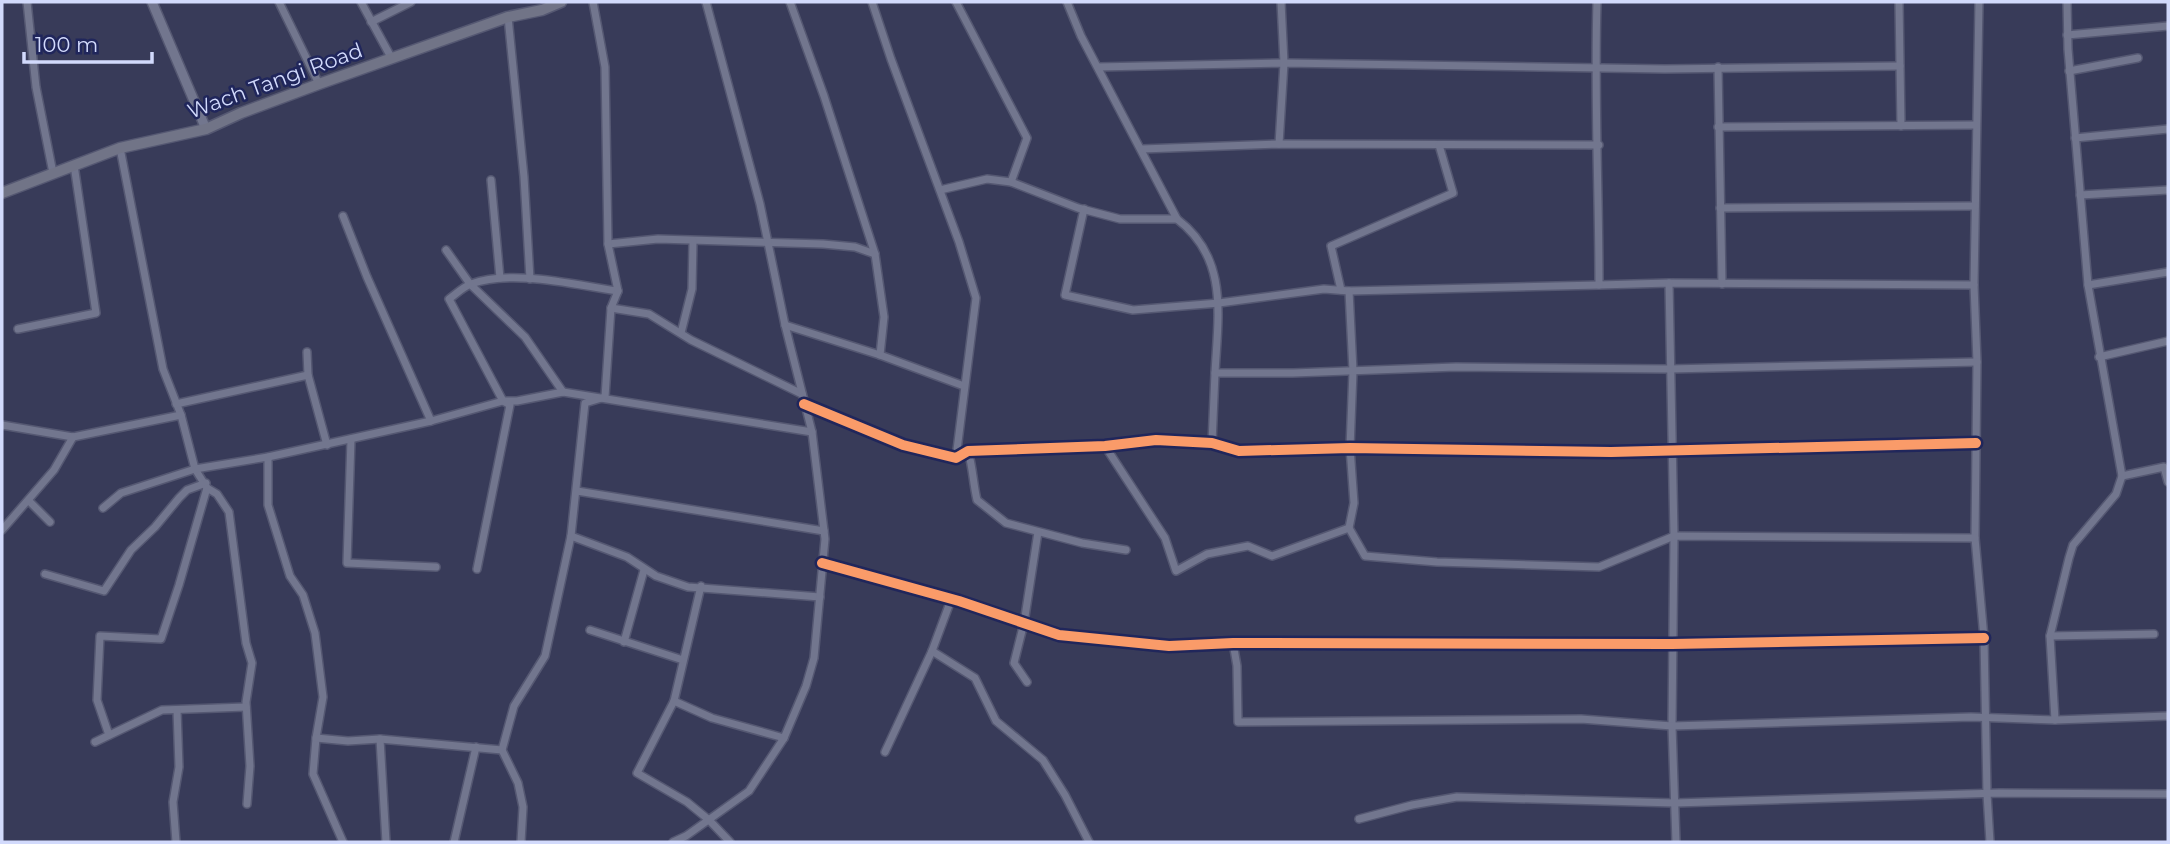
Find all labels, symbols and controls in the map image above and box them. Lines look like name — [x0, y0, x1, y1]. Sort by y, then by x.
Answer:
scale bar — [24, 21, 152, 65]
text: 100 m — [35, 32, 98, 57]
street label: Wach Tangi Road — [184, 37, 366, 124]

